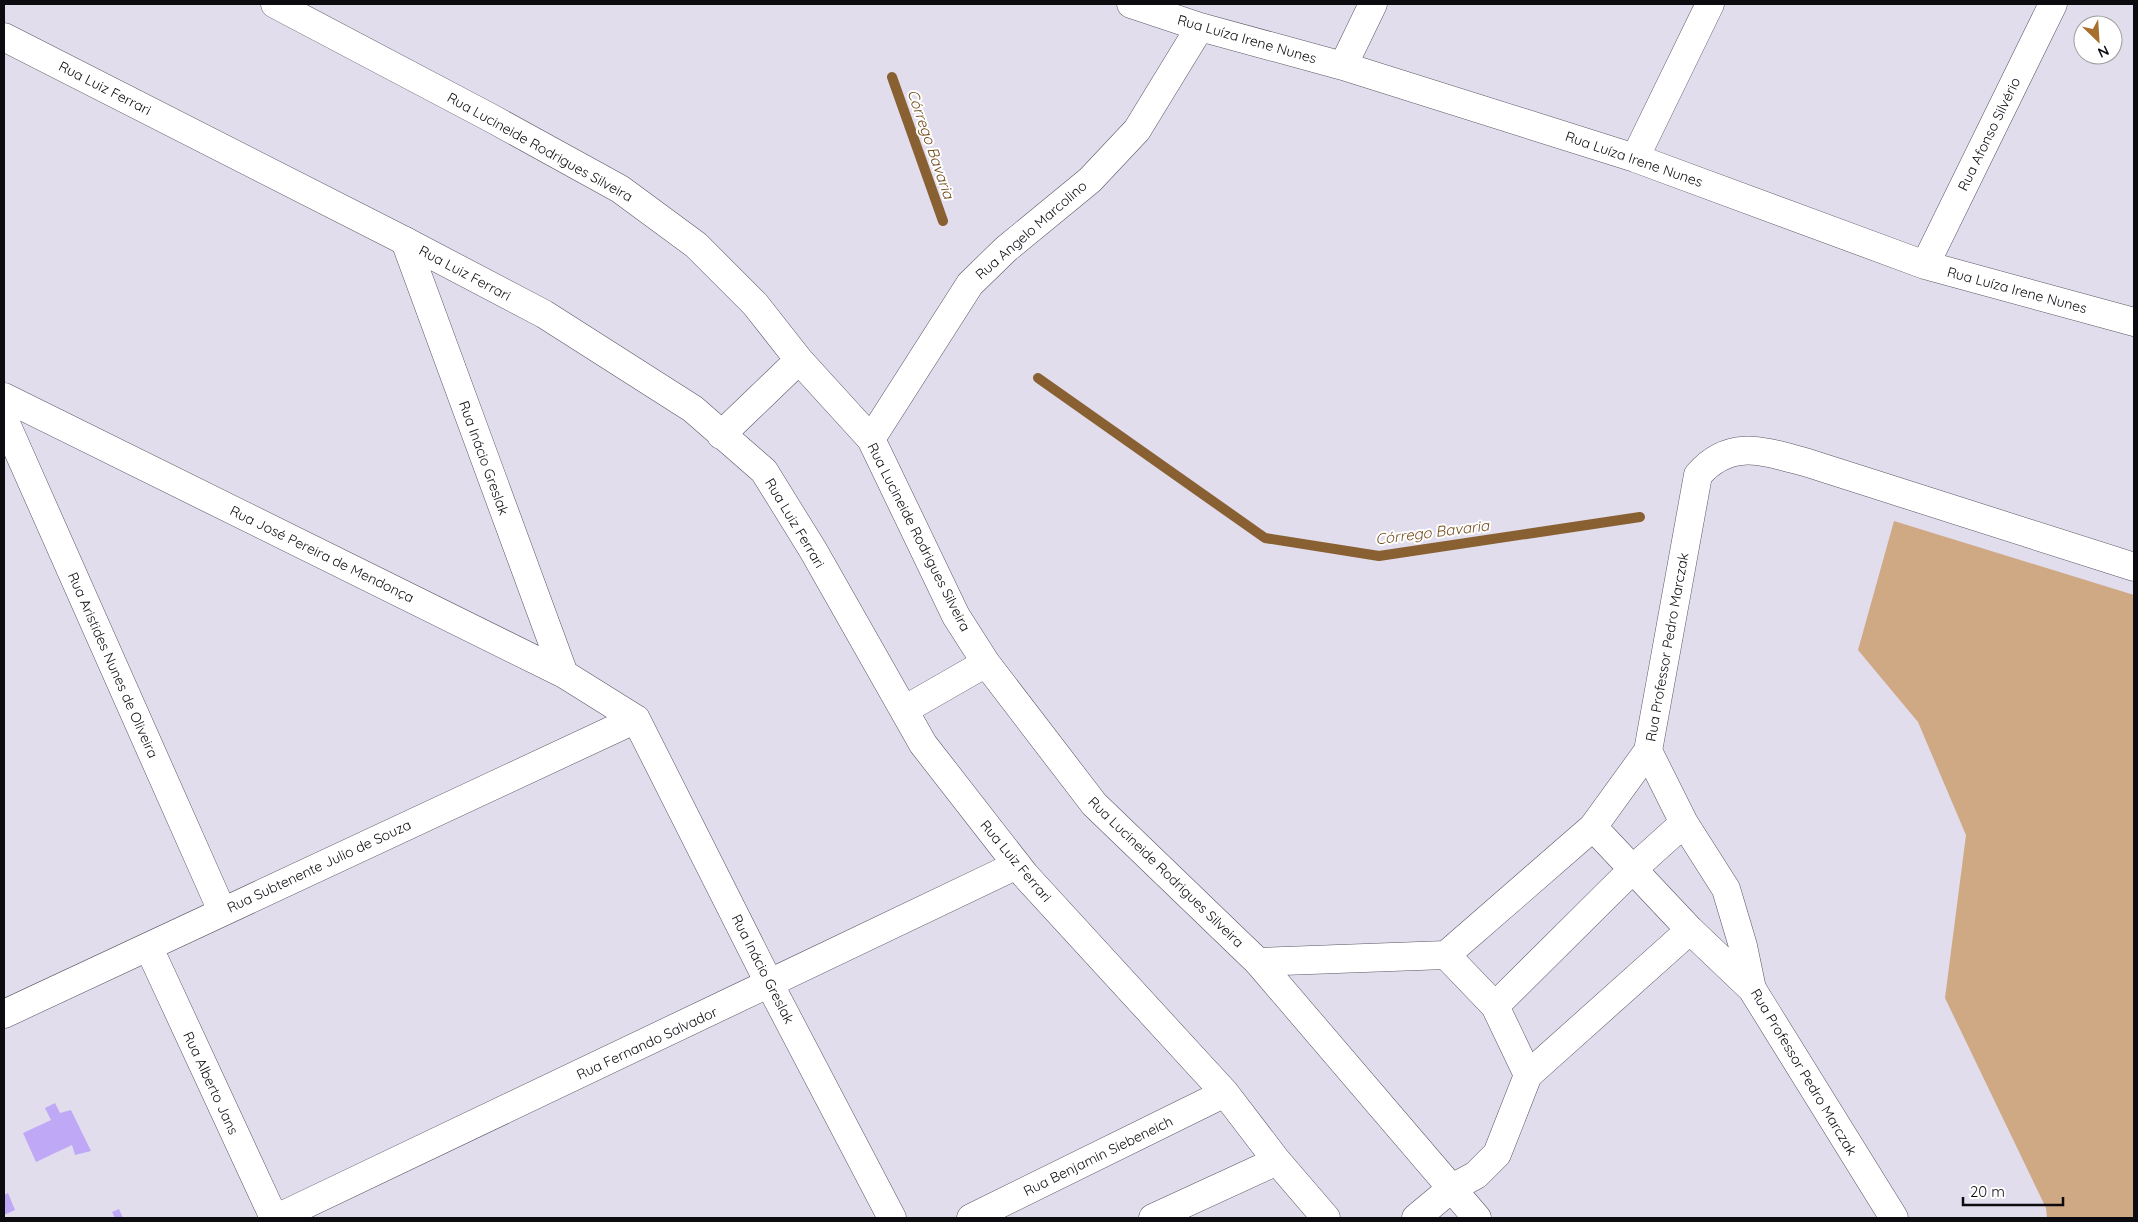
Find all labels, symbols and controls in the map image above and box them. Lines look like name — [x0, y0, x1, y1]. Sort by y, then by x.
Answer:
street label: Rua Luíza Irene Nunes — [1175, 11, 1319, 67]
north arrow — [2073, 15, 2123, 65]
text: N — [2095, 41, 2112, 62]
street label: Rua Luiz Ferrari — [56, 57, 154, 119]
street label: Rua Afonso Silvério — [1954, 74, 2024, 194]
water label: Córrego Bavaria — [903, 87, 959, 202]
street label: Rua Lucineide Rodrigues Silveira — [444, 88, 636, 206]
street label: Rua Luíza Irene Nunes — [1563, 127, 1705, 191]
street label: Rua Angelo Marcolino — [972, 177, 1090, 283]
street label: Rua Luiz Ferrari — [416, 241, 514, 305]
street label: Rua Luíza Irene Nunes — [1945, 263, 2089, 317]
street label: Rua Inácio Greslak — [455, 398, 513, 518]
street label: Rua Lucineide Rodrigues Silveira — [863, 440, 975, 634]
street label: Rua Luiz Ferrari — [761, 475, 829, 571]
street label: Rua José Pereira de Mendonça — [227, 502, 417, 606]
water label: Córrego Bavaria — [1374, 515, 1491, 548]
street label: Rua Professor Pedro Marczak — [1641, 551, 1693, 743]
street label: Rua Aristides Nunes de Oliveira — [64, 569, 162, 761]
street label: Rua Lucineide Rodrigues Silveira — [1084, 793, 1248, 951]
street label: Rua Subtenente Julio de Souza — [224, 815, 414, 917]
street label: Rua Luiz Ferrari — [976, 816, 1056, 906]
street label: Rua Inácio Greslak — [728, 911, 798, 1027]
street label: Rua Professor Pedro Marczak — [1747, 985, 1861, 1159]
street label: Rua Fernando Salvador — [574, 1002, 721, 1084]
street label: Rua Alberto Jans — [179, 1029, 243, 1137]
street label: Rua Benjamin Siebeneich — [1020, 1112, 1176, 1200]
scale bar — [1963, 1174, 2063, 1206]
text: 20 m — [1970, 1182, 2005, 1201]

